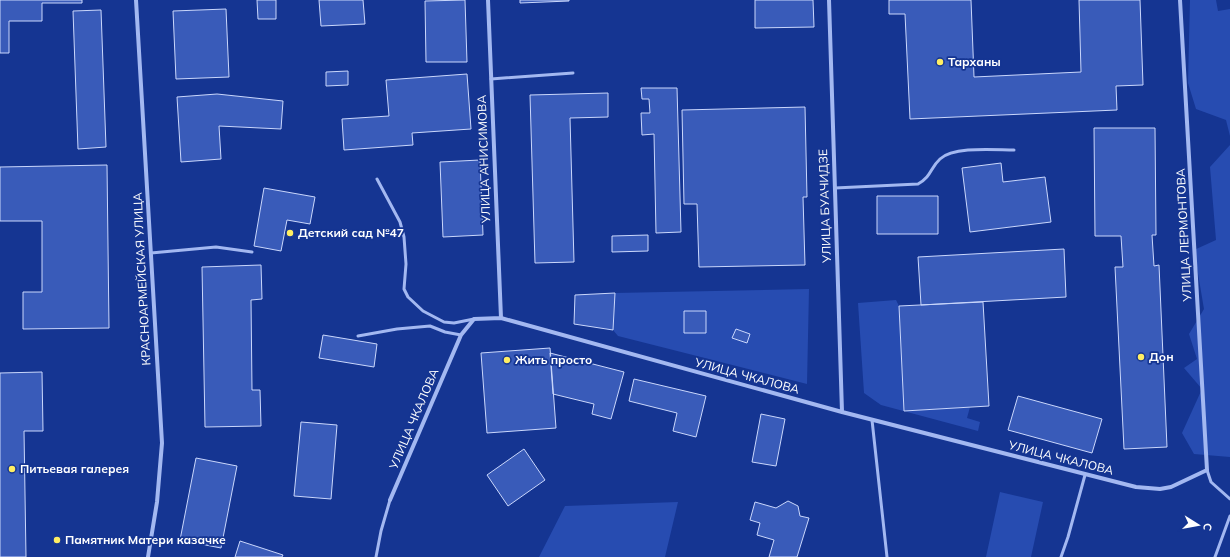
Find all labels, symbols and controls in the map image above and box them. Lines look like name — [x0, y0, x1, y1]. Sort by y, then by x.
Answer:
place label: Тарханы — [948, 54, 1001, 69]
marker: Тарханы — [935, 57, 945, 67]
street label: УЛИЦА АНИСИМОВА — [474, 94, 493, 224]
street label: УЛИЦА БУАЧИДЗЕ — [815, 149, 834, 264]
street label: УЛИЦА ЛЕРМОНТОВА — [1173, 168, 1195, 303]
street label: КРАСНОАРМЕЙСКАЯ УЛИЦА — [129, 192, 154, 366]
place label: Детский сад №47 — [298, 225, 404, 240]
marker: Детский сад №47 — [285, 228, 295, 238]
place label: Дон — [1149, 349, 1174, 364]
place label: Жить просто — [515, 352, 592, 367]
marker: Дон — [1136, 352, 1146, 362]
street label: УЛИЦА ЧКАЛОВА — [692, 354, 801, 397]
marker: Жить просто — [502, 355, 512, 365]
street label: УЛИЦА ЧКАЛОВА — [385, 366, 442, 472]
street label: УЛИЦА ЧКАЛОВА — [1006, 437, 1115, 478]
place label: Питьевая галерея — [20, 461, 129, 476]
marker: Питьевая галерея — [7, 464, 17, 474]
north arrow — [1178, 505, 1218, 545]
text: С — [1200, 522, 1215, 532]
place label: Памятник Матери казачке — [65, 532, 226, 547]
marker: Памятник Матери казачке — [52, 535, 62, 545]

